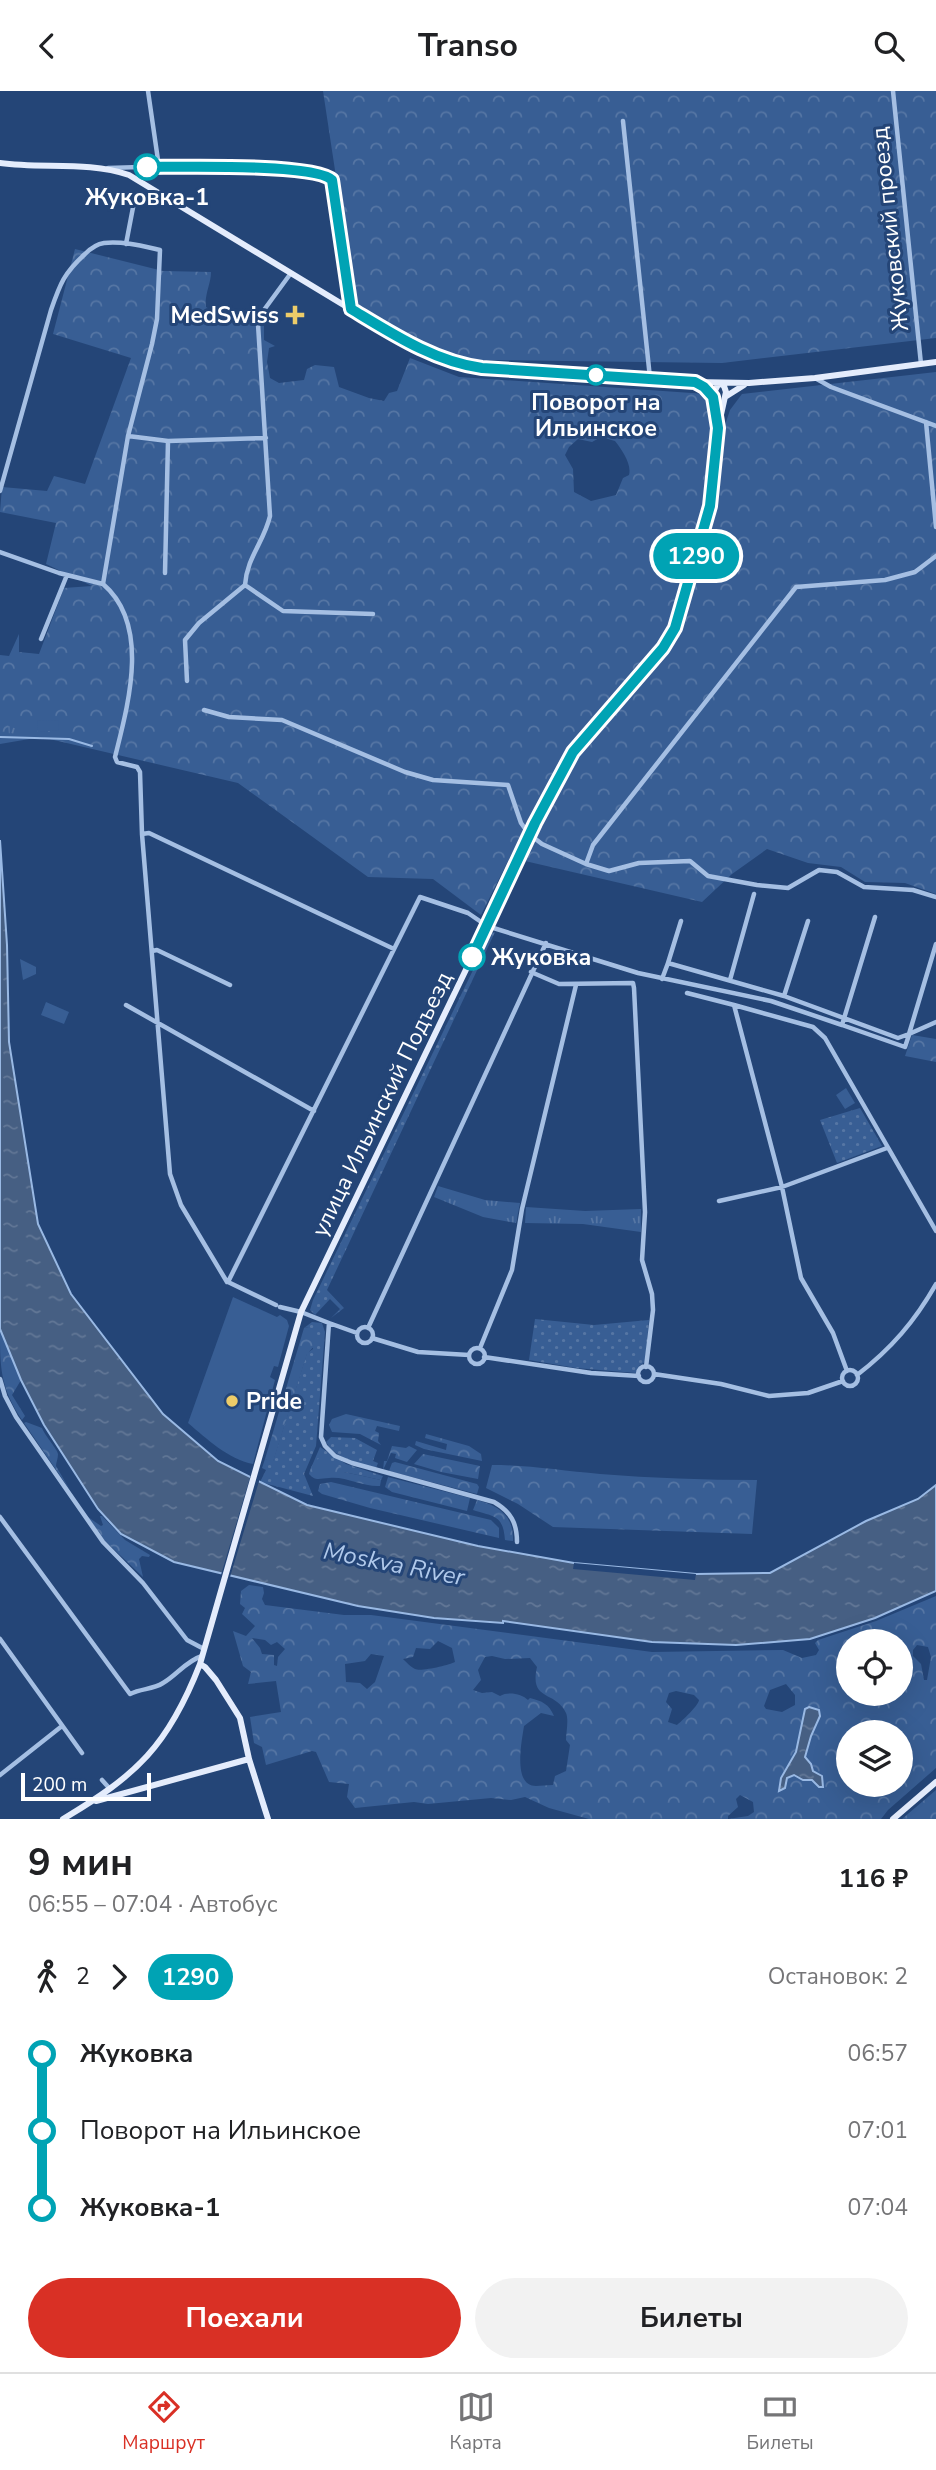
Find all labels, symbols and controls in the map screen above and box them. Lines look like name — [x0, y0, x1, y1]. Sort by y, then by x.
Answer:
text: Transo — [418, 24, 518, 67]
icon: back — [28, 27, 66, 65]
icon: search — [870, 27, 908, 65]
street label: Жуковский проезд — [864, 125, 916, 333]
marker: Жуковка-1 — [134, 154, 160, 180]
place label: Жуковка-1 — [85, 182, 209, 213]
place label: MedSwiss — [171, 300, 279, 331]
marker: MedSwiss — [285, 305, 305, 325]
marker: Поворот на Ильинское — [586, 365, 606, 385]
place label: Поворот на Ильинское — [531, 387, 661, 444]
line badge: 1290 — [647, 533, 745, 579]
text: 1290 — [667, 540, 725, 572]
place label: Жуковка — [491, 942, 591, 973]
marker: Жуковка — [459, 944, 485, 970]
street label: улица Ильинский Подъезд — [304, 966, 460, 1242]
place label: Pride — [246, 1386, 302, 1417]
marker: Pride — [224, 1393, 240, 1409]
water label: Moskva River — [321, 1535, 469, 1594]
map controls — [836, 1629, 913, 1797]
button: locate — [836, 1629, 913, 1706]
button: layers — [836, 1720, 913, 1797]
scale bar — [21, 1770, 150, 1802]
text: 200 m — [32, 1772, 87, 1798]
text: 9 мин — [28, 1837, 133, 1888]
text: 116 ₽ — [839, 1861, 908, 1896]
text: 06:55 – 07:04 · Автобус — [28, 1889, 278, 1920]
icon: walk — [28, 1958, 66, 1996]
icon: forward — [100, 1958, 138, 1996]
text: 2 — [76, 1961, 90, 1992]
text: 1290 — [162, 1961, 219, 1993]
text: Остановок: 2 — [768, 1961, 908, 1992]
text: Жуковка — [80, 2036, 193, 2071]
text: 06:57 — [848, 2038, 908, 2069]
text: Поворот на Ильинское — [80, 2113, 361, 2148]
text: 07:01 — [848, 2115, 908, 2146]
text: Жуковка-1 — [80, 2190, 220, 2225]
text: 07:04 — [848, 2192, 908, 2223]
button: Поехали — [28, 2278, 461, 2358]
button: Билеты — [475, 2278, 908, 2358]
tab: Маршрут — [122, 2388, 205, 2456]
tab: Карта — [450, 2388, 502, 2456]
tab: Билеты — [747, 2388, 814, 2456]

